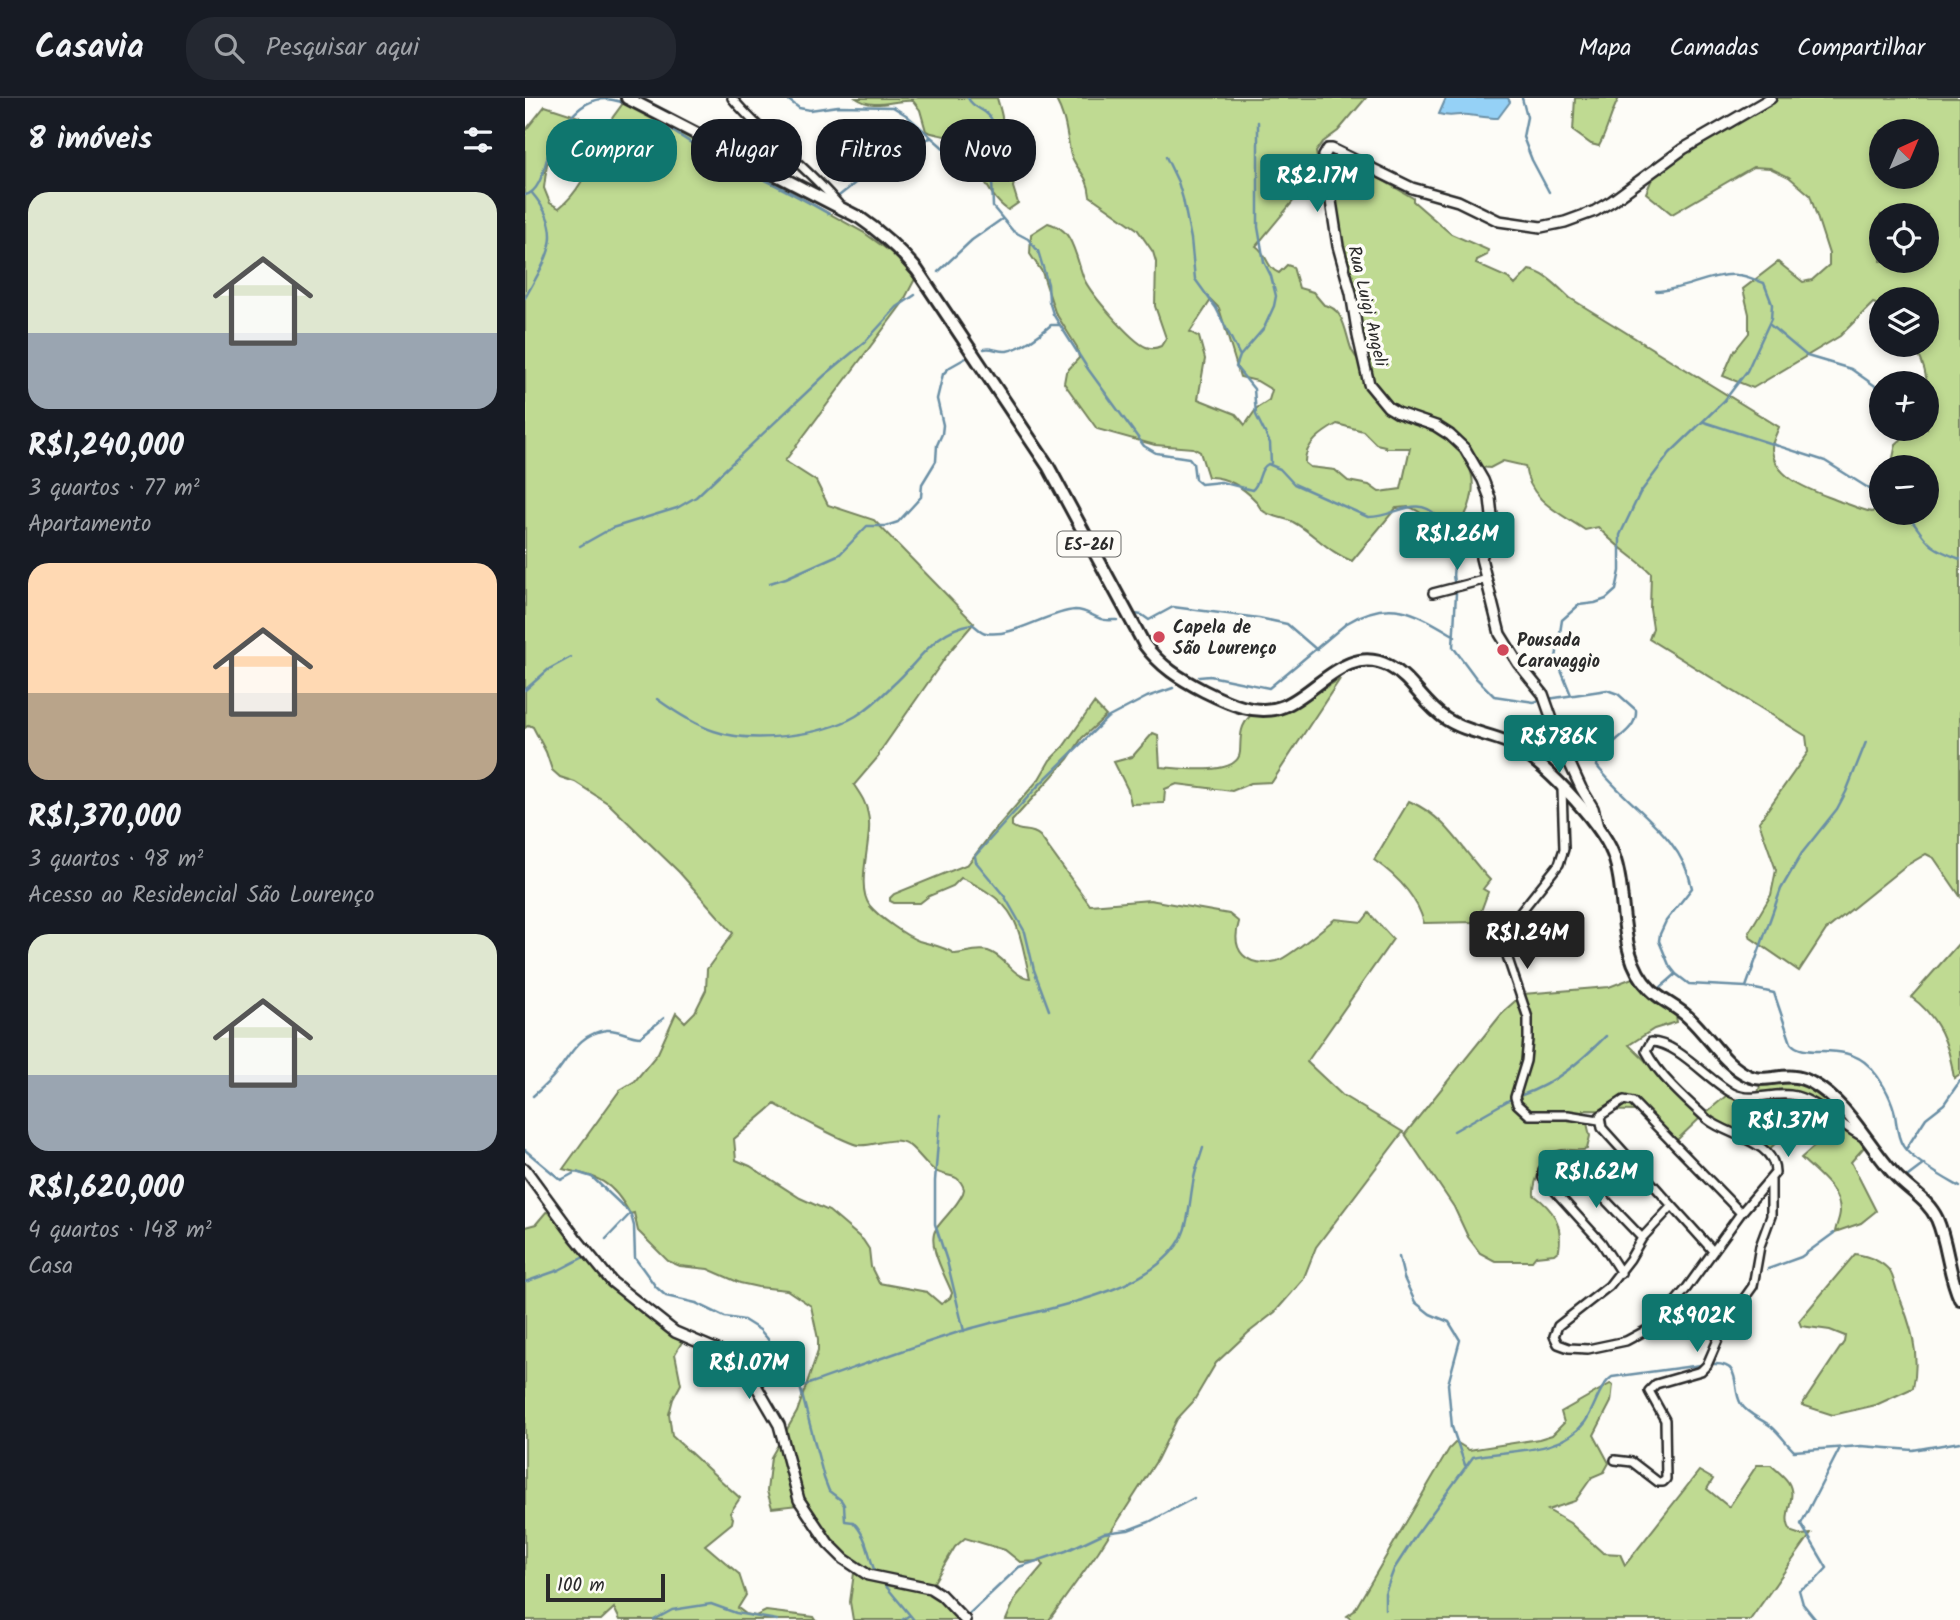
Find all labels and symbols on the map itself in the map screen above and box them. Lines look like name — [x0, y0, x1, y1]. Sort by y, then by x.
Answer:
north arrow — [1869, 119, 1939, 189]
pin: R$2.17M — [1252, 155, 1382, 214]
street label: Rua Luigi Angeli — [1339, 243, 1395, 370]
pin: R$1.26M — [1392, 512, 1522, 572]
road number: ES-261 — [1057, 532, 1121, 556]
place label: Capela de São Lourenço — [1173, 614, 1277, 664]
place label: Pousada Caravaggio — [1517, 627, 1600, 677]
marker: Capela de São Lourenço — [1151, 629, 1167, 645]
marker: Pousada Caravaggio — [1495, 642, 1511, 658]
pin: R$786K — [1502, 716, 1616, 775]
pin: R$1.24M — [1462, 912, 1592, 971]
pin: R$1.37M — [1723, 1100, 1853, 1159]
pin: R$1.62M — [1531, 1150, 1661, 1210]
pin: R$902K — [1640, 1294, 1754, 1354]
pin: R$1.07M — [684, 1342, 814, 1401]
scale bar — [546, 1571, 665, 1603]

